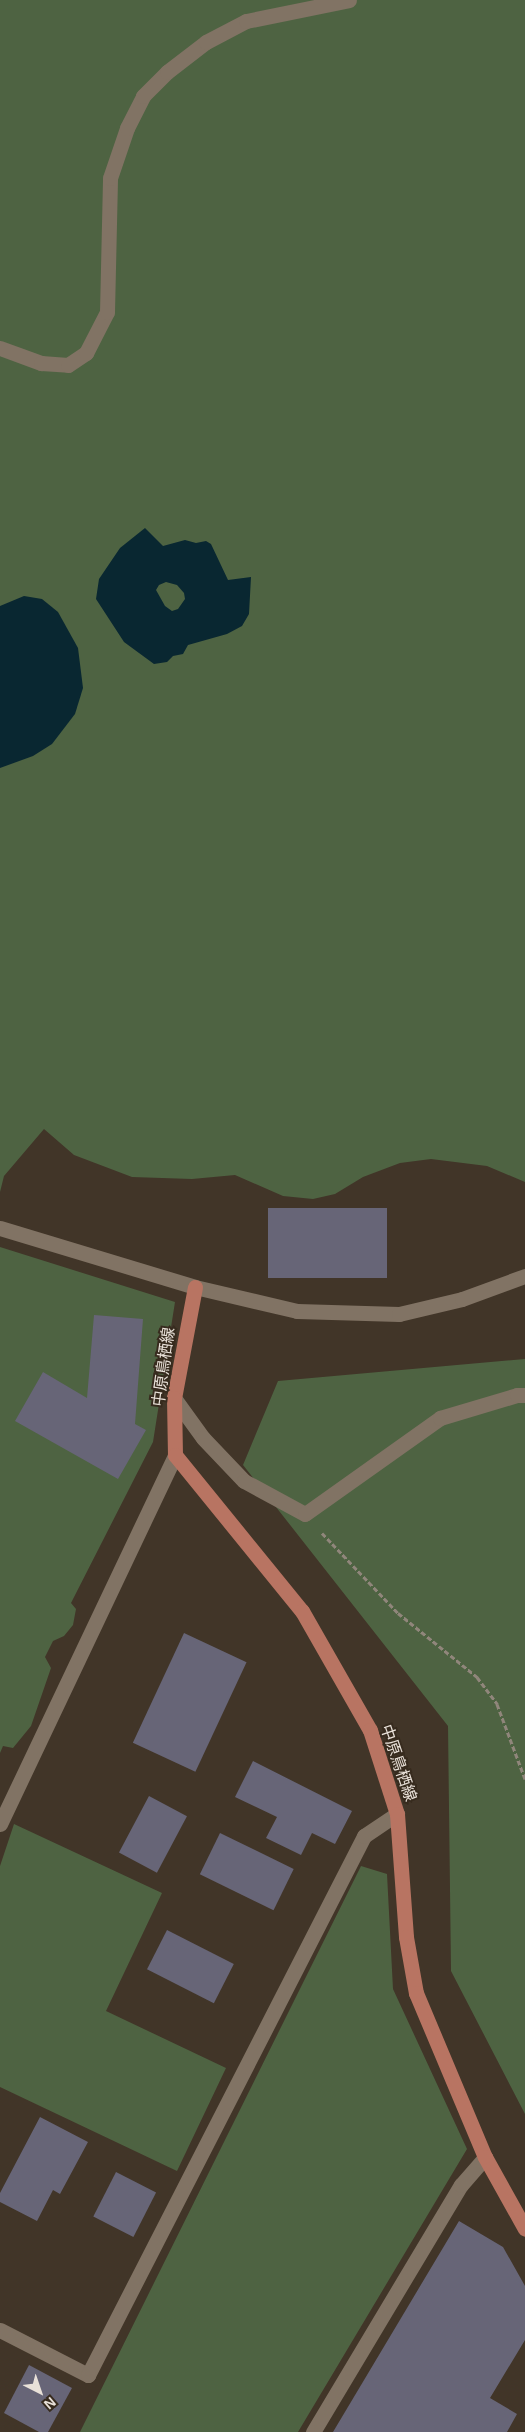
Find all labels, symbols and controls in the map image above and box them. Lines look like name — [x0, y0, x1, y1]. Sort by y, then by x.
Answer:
street label: 中原鳥栖線 — [149, 1326, 179, 1408]
street label: 中原鳥栖線 — [376, 1722, 420, 1804]
north arrow — [15, 2367, 65, 2417]
text: N — [41, 2394, 59, 2413]

